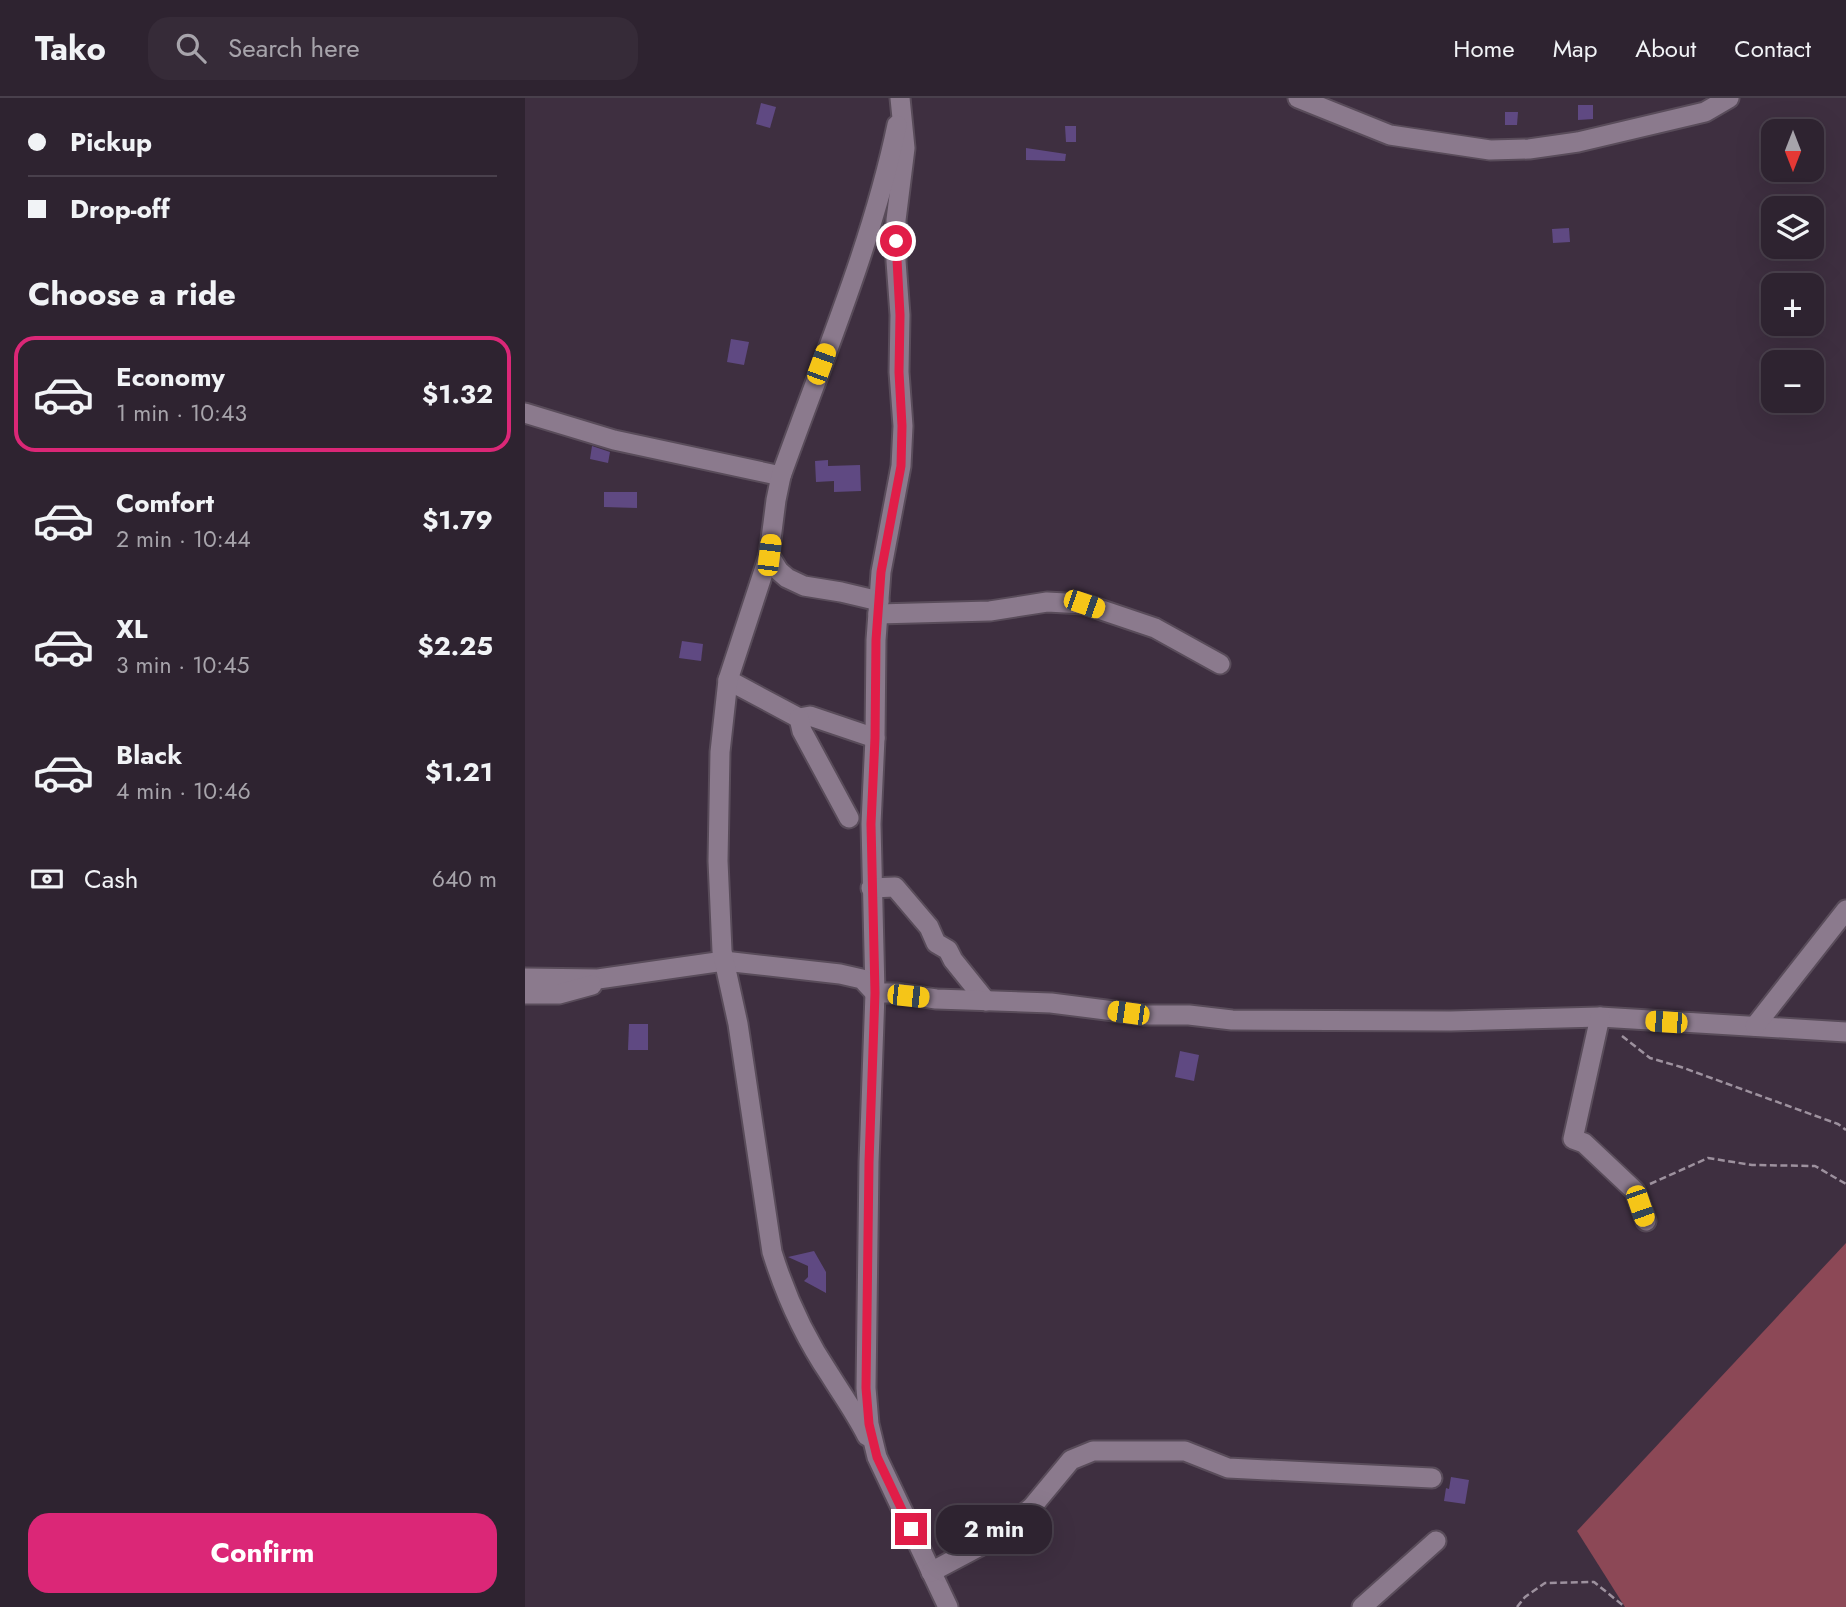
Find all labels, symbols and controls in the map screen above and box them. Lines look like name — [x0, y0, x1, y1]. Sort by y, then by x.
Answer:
search box — [148, 17, 638, 80]
text: Tako — [35, 25, 106, 72]
icon: search — [172, 29, 210, 67]
text: Search here — [228, 29, 360, 67]
text: Home — [1453, 31, 1515, 66]
text: Map — [1553, 31, 1597, 66]
text: About — [1635, 31, 1696, 66]
text: Contact — [1734, 31, 1811, 66]
north arrow — [1761, 119, 1823, 182]
map controls — [1761, 119, 1824, 413]
text: Pickup — [70, 123, 152, 161]
text: Drop-off — [70, 190, 170, 228]
button: layers — [1761, 196, 1824, 259]
route start — [880, 225, 912, 257]
text: Choose a ride — [28, 271, 236, 317]
button: + — [1761, 273, 1824, 336]
car — [804, 341, 839, 387]
button: − — [1761, 350, 1824, 413]
text: Economy — [116, 358, 225, 396]
icon: car — [32, 363, 95, 426]
text: $1.32 — [422, 375, 493, 413]
text: 1 min · 10:43 — [116, 396, 247, 430]
text: Comfort — [116, 484, 214, 522]
icon: car — [32, 489, 95, 552]
text: $1.79 — [422, 501, 493, 539]
text: 2 min · 10:44 — [116, 522, 251, 556]
car — [757, 533, 782, 577]
car — [1061, 587, 1108, 621]
text: XL — [116, 610, 148, 648]
icon: car — [32, 615, 95, 678]
text: $2.25 — [418, 627, 493, 665]
text: 3 min · 10:45 — [116, 648, 250, 682]
text: Black — [116, 736, 182, 774]
icon: car — [32, 741, 95, 804]
text: $1.21 — [425, 753, 493, 791]
text: 4 min · 10:46 — [116, 774, 251, 808]
icon: cash — [28, 860, 66, 898]
text: Cash — [84, 860, 138, 898]
text: 640 m — [432, 862, 497, 896]
car — [887, 983, 930, 1009]
car — [1106, 1000, 1151, 1026]
car — [1645, 1010, 1688, 1034]
car — [1624, 1183, 1657, 1229]
callout: 2 min — [935, 1504, 1051, 1554]
text: 2 min — [964, 1512, 1024, 1546]
button: Confirm — [28, 1513, 497, 1593]
route end — [895, 1513, 927, 1545]

